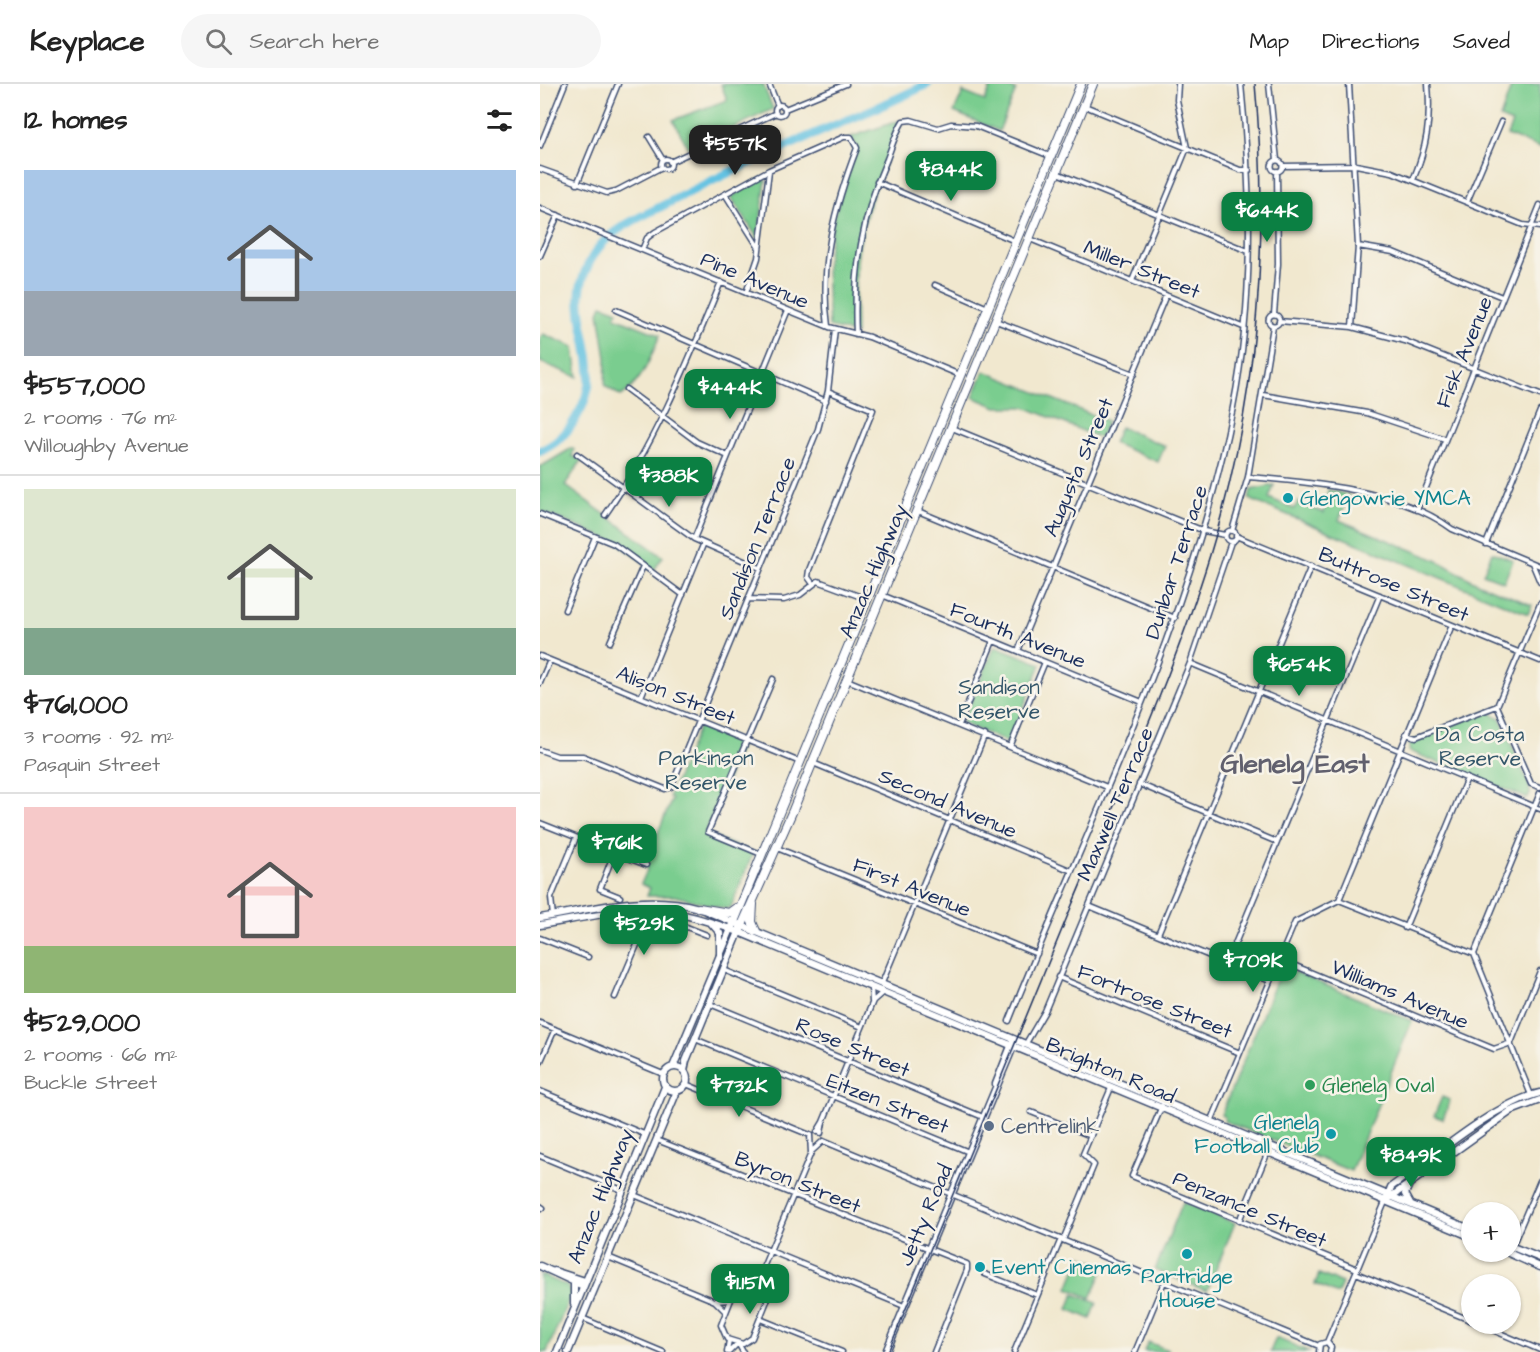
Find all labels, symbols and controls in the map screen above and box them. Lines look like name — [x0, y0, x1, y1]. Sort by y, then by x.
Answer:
search box — [181, 14, 601, 68]
text: Keyplace — [30, 22, 145, 61]
icon: search — [202, 25, 235, 58]
text: Search here — [250, 26, 379, 57]
text: Map — [1249, 27, 1289, 56]
text: Directions — [1322, 27, 1420, 56]
text: Saved — [1453, 27, 1510, 56]
text: 12 homes — [24, 102, 127, 138]
icon: filters — [483, 104, 516, 137]
pin: $557K — [693, 125, 777, 176]
text: $557K — [703, 130, 767, 158]
pin: $844K — [909, 151, 993, 202]
text: $844K — [919, 156, 983, 184]
pin: $644K — [1225, 192, 1309, 243]
text: $644K — [1235, 197, 1299, 225]
icon: home — [216, 209, 324, 317]
street label: Miller Street — [1079, 233, 1205, 306]
street label: Pine Avenue — [696, 245, 813, 316]
street label: Fisk Avenue — [1429, 292, 1500, 412]
text: $557,000 — [24, 368, 145, 404]
pin: $444K — [688, 369, 772, 420]
text: $444K — [698, 374, 762, 402]
street label: Augusta Street — [1036, 393, 1123, 542]
text: 2 rooms · 76 m² — [24, 404, 177, 432]
text: Willoughby Avenue — [24, 432, 189, 460]
street label: Sandison Terrace — [712, 453, 803, 624]
pin: $388K — [627, 457, 711, 508]
text: $388K — [639, 462, 699, 490]
street label: Dunbar Terrace — [1138, 481, 1215, 643]
place label: Glengowrie YMCA — [1300, 484, 1471, 515]
marker: Glengowrie YMCA — [1281, 491, 1295, 505]
street label: Anzac Highway — [832, 499, 917, 643]
icon: home — [216, 528, 324, 636]
street label: Buttrose Street — [1314, 540, 1474, 629]
street label: Fourth Avenue — [946, 595, 1090, 676]
pin: $654K — [1257, 646, 1341, 697]
text: $654K — [1267, 651, 1331, 679]
street label: Alison Street — [612, 658, 740, 733]
park label: Sandison Reserve — [958, 673, 1040, 726]
text: $761,000 — [24, 687, 128, 723]
park label: Da Costa Reserve — [1435, 720, 1525, 773]
text: 3 rooms · 92 m² — [24, 723, 174, 751]
street label: Maxwell Terrace — [1070, 723, 1161, 885]
park label: Parkinson Reserve — [658, 744, 754, 797]
district label: Glenelg East — [1221, 745, 1370, 785]
text: Pasquin Street — [24, 751, 160, 779]
street label: Second Avenue — [874, 761, 1022, 846]
pin: $761K — [575, 824, 659, 875]
text: $761K — [592, 829, 642, 857]
icon: home — [216, 846, 324, 954]
street label: First Avenue — [848, 851, 975, 924]
pin: $529K — [602, 905, 686, 956]
text: $529K — [614, 910, 674, 938]
pin: $709K — [1211, 942, 1295, 993]
text: $709K — [1223, 947, 1283, 975]
street label: Williams Avenue — [1327, 952, 1473, 1037]
street label: Fortrose Street — [1073, 957, 1237, 1046]
text: $529,000 — [24, 1005, 140, 1041]
street label: Rose Street — [791, 1010, 915, 1085]
street label: Brighton Road — [1041, 1030, 1180, 1113]
text: 2 rooms · 66 m² — [24, 1041, 178, 1069]
street label: Eitzen Street — [822, 1066, 954, 1141]
pin: $732K — [697, 1067, 781, 1118]
text: Buckle Street — [24, 1069, 157, 1097]
place label: Glenelg Oval — [1322, 1071, 1435, 1102]
text: $732K — [710, 1072, 768, 1100]
marker: Glenelg Oval — [1303, 1078, 1317, 1092]
place label: Glenelg Football Club — [1194, 1108, 1319, 1161]
place label: Centrelink — [1001, 1112, 1099, 1141]
marker: Centrelink — [982, 1119, 996, 1133]
street label: Anzac Highway — [560, 1124, 643, 1269]
marker: Glenelg Football Club — [1324, 1127, 1338, 1141]
pin: $849K — [1369, 1137, 1453, 1188]
text: $849K — [1380, 1142, 1442, 1170]
street label: Byron Street — [730, 1144, 866, 1223]
street label: Jetty Road — [891, 1160, 962, 1271]
street label: Penzance Street — [1168, 1164, 1332, 1255]
map controls — [1461, 1202, 1521, 1334]
button: + — [1461, 1202, 1521, 1262]
marker: Partridge House — [1180, 1247, 1194, 1261]
place label: Event Cinemas — [992, 1253, 1132, 1282]
marker: Event Cinemas — [973, 1260, 987, 1274]
place label: Partridge House — [1141, 1262, 1233, 1315]
pin: $1.15M — [701, 1264, 799, 1315]
text: $1.15M — [725, 1269, 775, 1297]
button: − — [1461, 1274, 1521, 1334]

